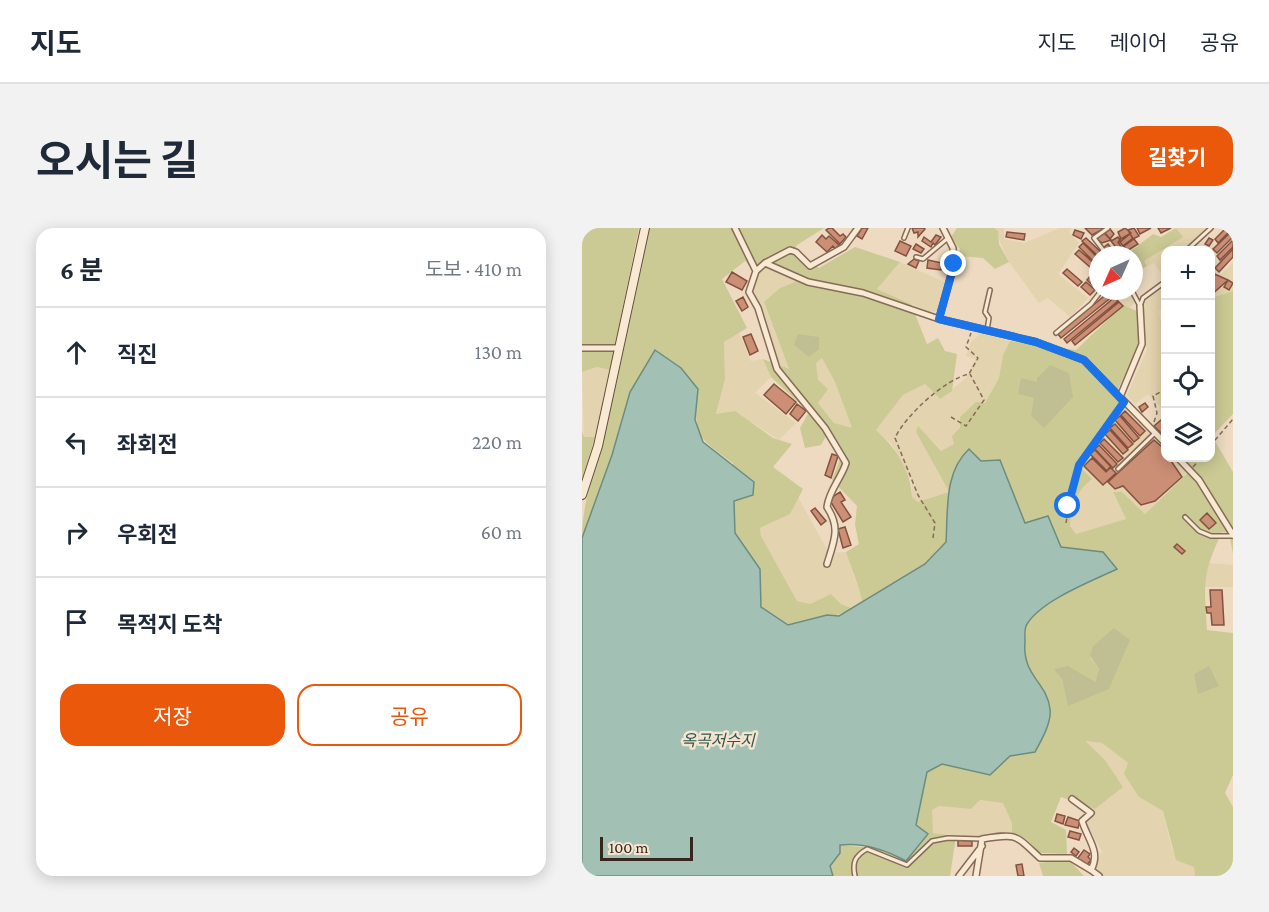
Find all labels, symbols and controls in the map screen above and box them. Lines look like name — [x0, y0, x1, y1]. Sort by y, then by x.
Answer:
text: 지도 — [30, 28, 82, 59]
text: 지도 — [1038, 31, 1076, 55]
text: 레이어 — [1109, 31, 1167, 55]
text: 공유 — [1200, 31, 1239, 55]
button: 길찾기 — [1121, 126, 1233, 186]
text: 오시는 길 — [36, 137, 199, 184]
north arrow — [1089, 246, 1143, 300]
map controls — [1161, 246, 1215, 462]
button: + — [1161, 246, 1215, 300]
route end — [940, 250, 966, 276]
text: 6 분 — [60, 256, 103, 285]
text: 도보 · 410 m — [425, 258, 522, 280]
button: − — [1161, 300, 1215, 354]
icon: ahead — [60, 336, 93, 369]
text: 130 m — [475, 341, 522, 363]
text: 직진 — [117, 342, 157, 367]
button: locate — [1161, 354, 1215, 408]
button: layers — [1161, 408, 1215, 462]
icon: left — [60, 426, 93, 459]
text: 220 m — [472, 431, 522, 453]
text: 좌회전 — [117, 432, 178, 457]
route start — [1054, 492, 1080, 518]
icon: right — [60, 516, 93, 549]
text: 60 m — [481, 521, 522, 543]
text: 우회전 — [117, 522, 178, 547]
icon: arrive — [60, 606, 93, 639]
text: 목적지 도착 — [117, 612, 222, 637]
button: 저장 — [60, 684, 285, 746]
button: 공유 — [297, 684, 522, 746]
water label: 옥곡저수지 — [681, 732, 756, 749]
scale bar — [600, 834, 693, 862]
text: 100 m — [609, 839, 648, 856]

